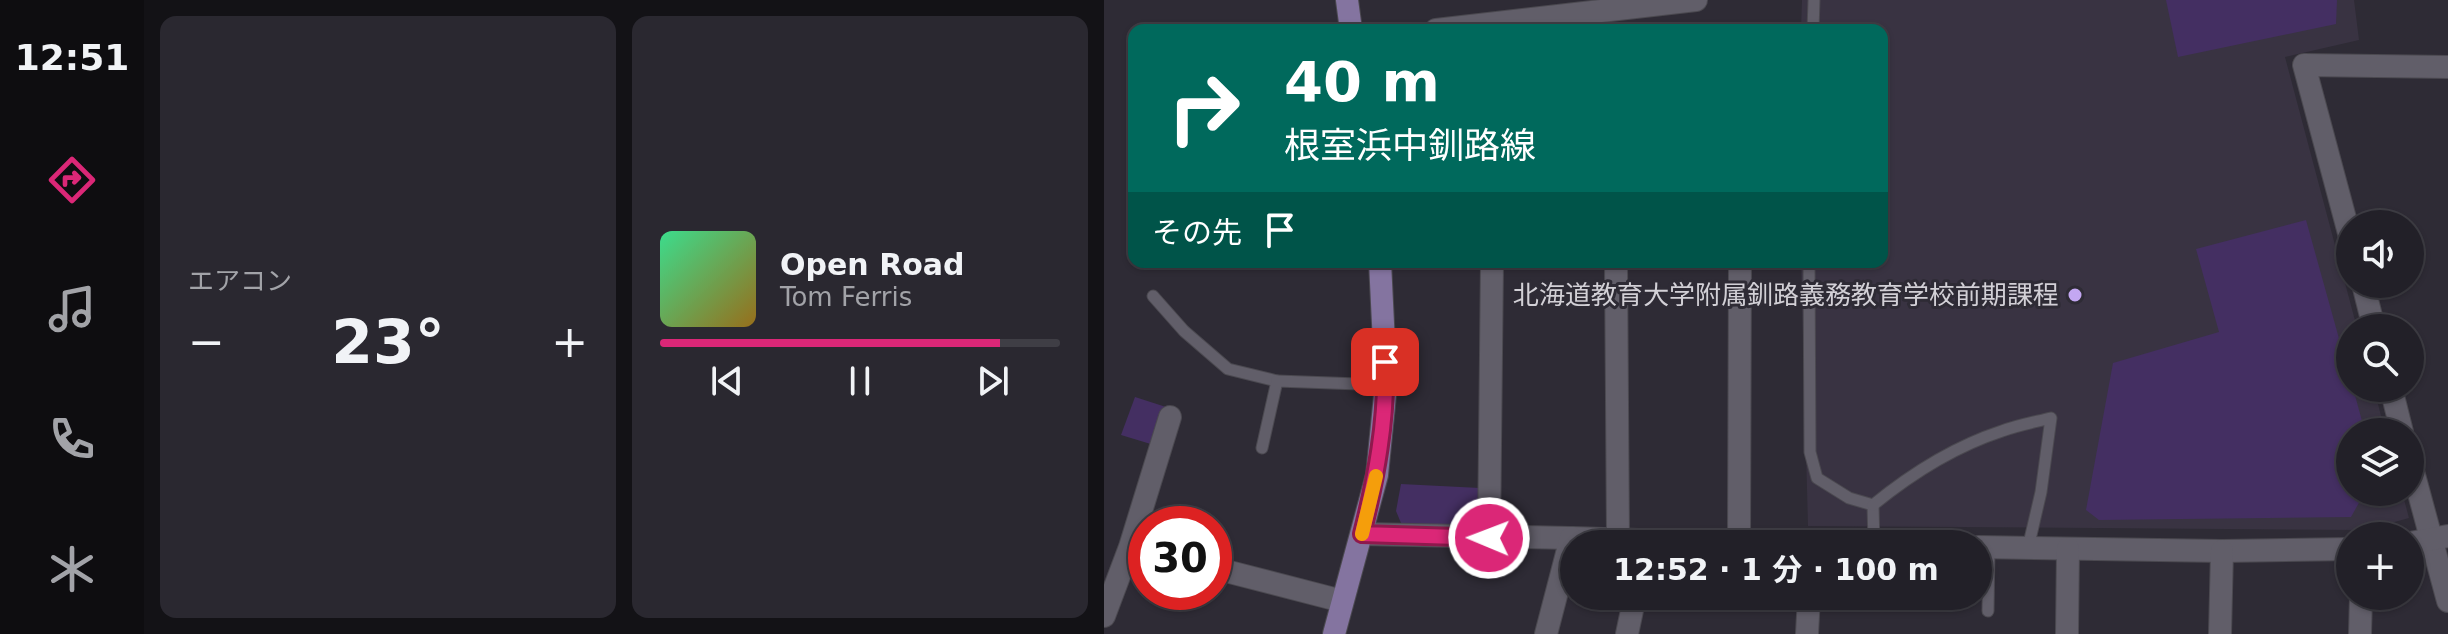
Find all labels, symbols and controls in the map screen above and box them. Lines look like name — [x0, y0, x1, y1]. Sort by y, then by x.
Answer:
text: 12:51 — [15, 37, 129, 78]
text: 40 m — [1284, 49, 1440, 114]
icon: right — [1152, 56, 1256, 160]
text: 根室浜中釧路線 — [1284, 125, 1536, 166]
icon: directions — [44, 152, 100, 208]
icon: arrive — [1258, 208, 1302, 252]
map controls — [2336, 210, 2424, 610]
button: sound — [2336, 210, 2424, 298]
text: その先 — [1152, 215, 1242, 250]
text: Open Road — [780, 247, 965, 282]
text: エアコン — [188, 266, 292, 296]
place label: 北海道教育大学附属釧路義務教育学校前期課程 — [1513, 280, 2059, 310]
icon: music — [44, 281, 100, 337]
text: Tom Ferris — [780, 282, 912, 312]
marker: 北海道教育大学附属釧路義務教育学校前期課程 — [2066, 286, 2084, 304]
text: 23° — [331, 307, 445, 377]
button: search — [2336, 314, 2424, 402]
text: − — [188, 316, 225, 367]
text: + — [551, 316, 588, 367]
pin — [1351, 328, 1419, 396]
icon: arrive — [1363, 340, 1407, 384]
icon: previous — [705, 359, 749, 403]
icon: pause — [838, 359, 882, 403]
icon: next — [971, 359, 1015, 403]
icon: phone — [44, 411, 100, 467]
button: layers — [2336, 418, 2424, 506]
position arrow — [1447, 496, 1531, 580]
speed limit sign: 30 — [1128, 506, 1232, 610]
button: + — [2336, 522, 2424, 610]
icon: climate — [44, 541, 100, 597]
text: 12:52 · 1 分 · 100 m — [1613, 552, 1939, 587]

